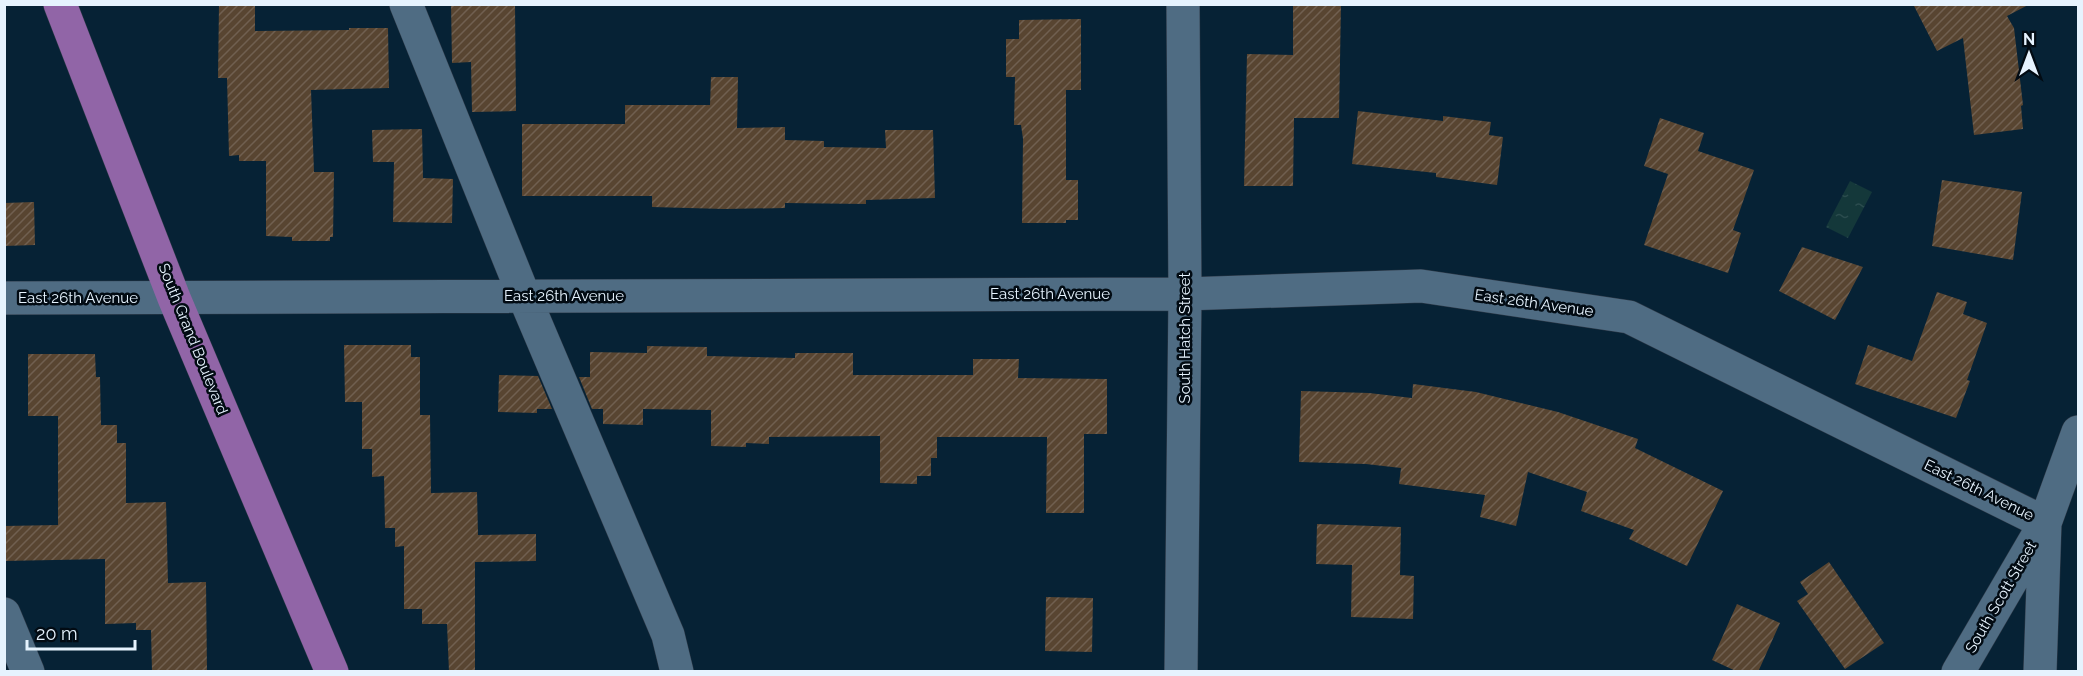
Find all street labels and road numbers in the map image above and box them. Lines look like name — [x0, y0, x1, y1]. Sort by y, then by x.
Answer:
street label: South Grand Boulevard — [154, 261, 232, 417]
street label: South Hatch Street — [1176, 273, 1194, 403]
street label: East 26th Avenue — [990, 285, 1110, 303]
street label: East 26th Avenue — [1473, 286, 1595, 320]
street label: East 26th Avenue — [504, 287, 624, 305]
street label: East 26th Avenue — [18, 289, 138, 307]
street label: East 26th Avenue — [1921, 456, 2037, 524]
street label: South Scott Street — [1962, 538, 2040, 656]

